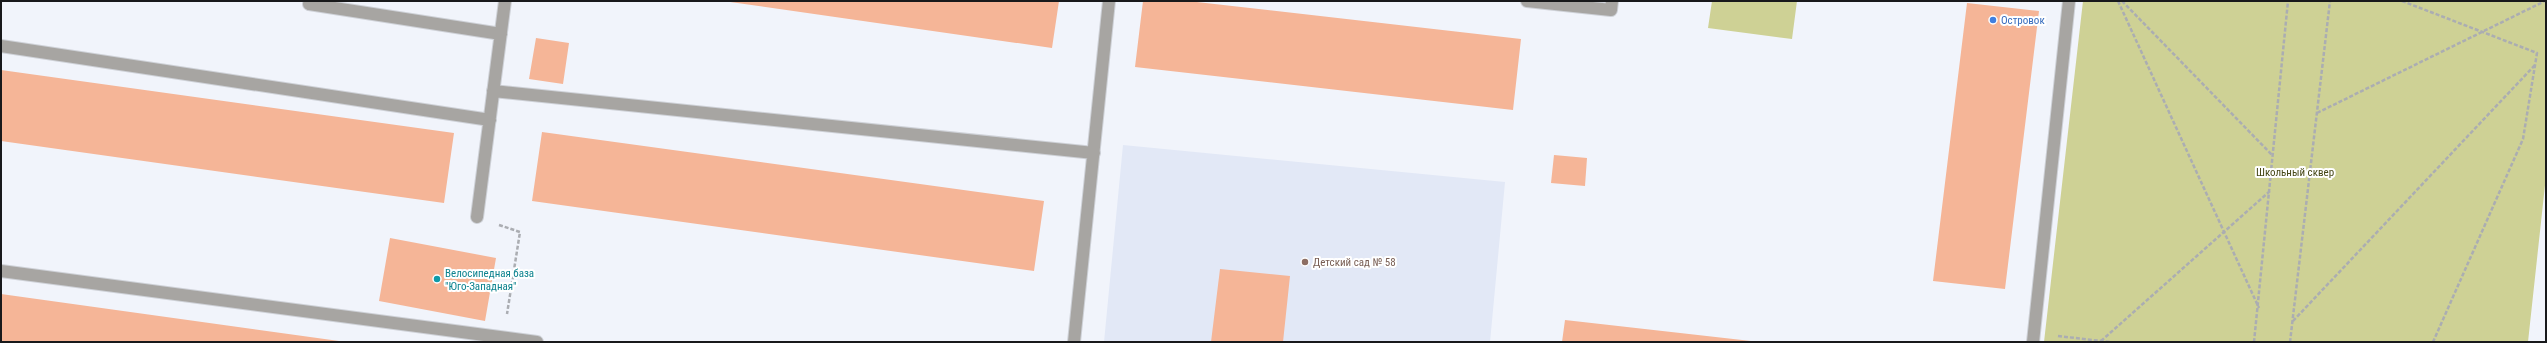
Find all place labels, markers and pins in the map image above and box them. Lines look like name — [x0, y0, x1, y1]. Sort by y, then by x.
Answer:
place label: Островок — [2001, 14, 2045, 27]
marker: Островок — [1988, 15, 1998, 25]
place label: Детский сад № 58 — [1313, 256, 1396, 269]
marker: Детский сад № 58 — [1300, 257, 1310, 267]
place label: Велосипедная база "Юго-Западная" — [445, 267, 534, 293]
marker: Велосипедная база "Юго-Западная" — [432, 274, 442, 284]

